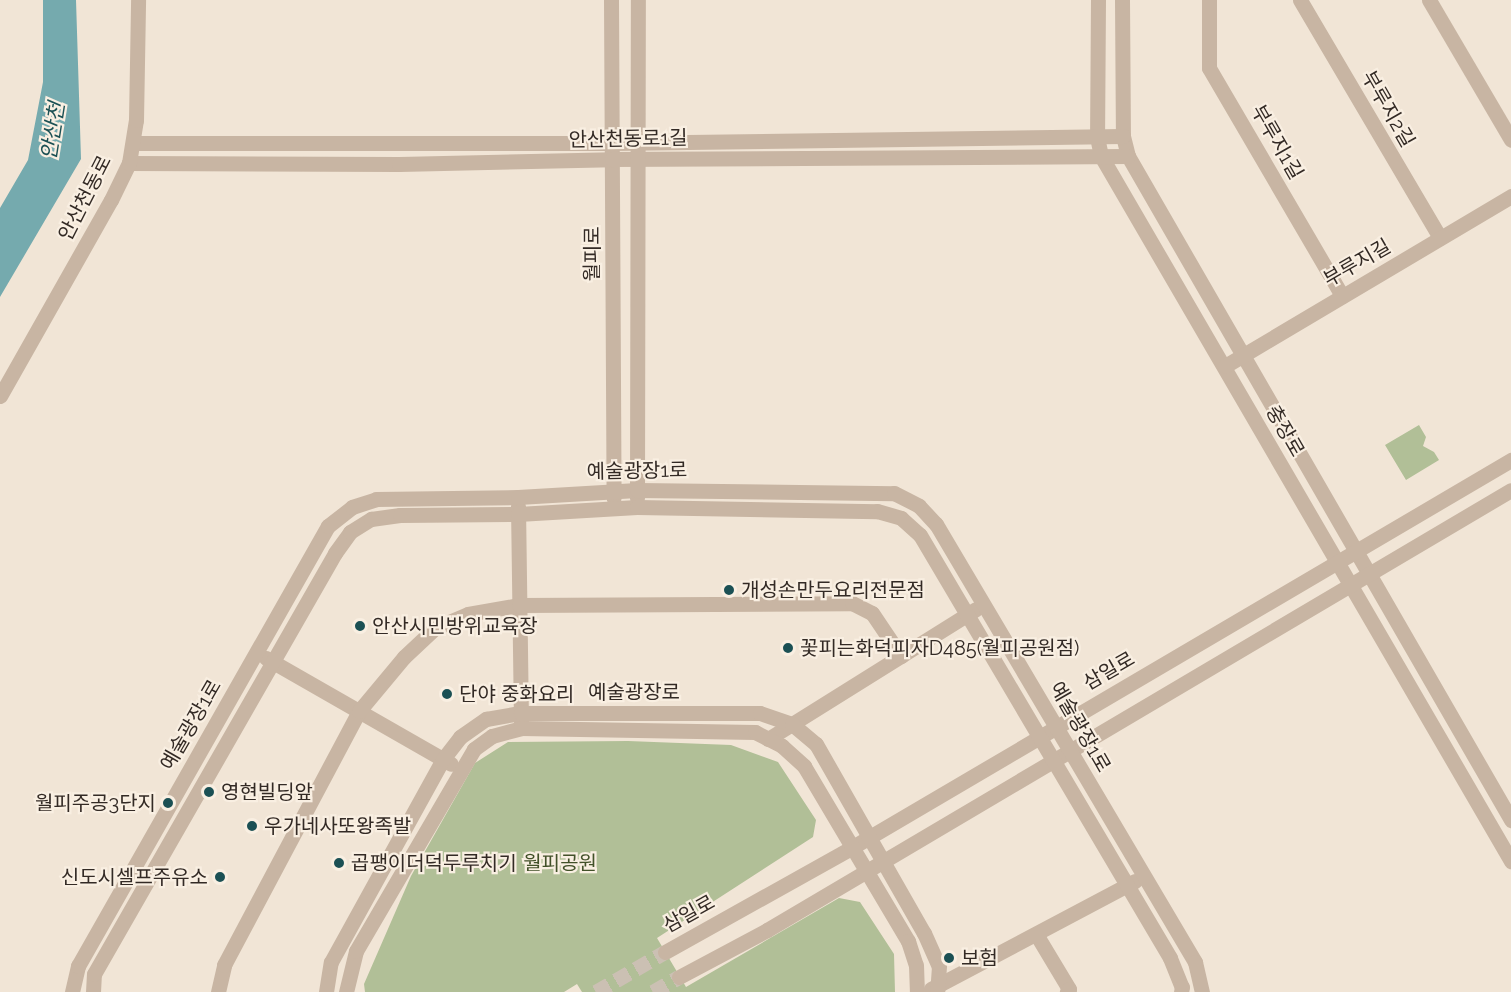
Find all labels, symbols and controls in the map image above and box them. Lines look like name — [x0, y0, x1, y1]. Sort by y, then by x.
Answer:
street label: 부루지2길 — [1357, 67, 1419, 151]
water label: 안산천 — [36, 100, 70, 162]
street label: 부루지1길 — [1246, 100, 1308, 184]
street label: 안산천동로1길 — [568, 126, 688, 152]
street label: 안산천동로 — [53, 152, 117, 244]
street label: 월피로 — [580, 226, 604, 282]
street label: 부루지길 — [1319, 234, 1395, 292]
street label: 충장로 — [1261, 401, 1309, 461]
street label: 예술광장1로 — [587, 458, 687, 484]
place label: 개성손만두요리전문점 — [741, 578, 925, 602]
marker: 개성손만두요리전문점 — [722, 583, 736, 597]
place label: 안산시민방위교육장 — [372, 614, 538, 638]
marker: 안산시민방위교육장 — [353, 619, 367, 633]
place label: 꽃피는화덕피자D485(월피공원점) — [800, 636, 1079, 660]
marker: 꽃피는화덕피자D485(월피공원점) — [781, 641, 795, 655]
street label: 삼일로 — [1079, 647, 1139, 695]
street label: 예술광장1로 — [155, 675, 227, 775]
street label: 예술광장1로 — [1044, 677, 1116, 777]
street label: 예술광장로 — [588, 680, 680, 704]
place label: 단야 중화요리 — [459, 682, 574, 706]
marker: 단야 중화요리 — [440, 687, 454, 701]
place label: 영현빌딩앞 — [221, 780, 313, 804]
marker: 영현빌딩앞 — [202, 785, 216, 799]
place label: 월피주공3단지 — [35, 791, 156, 815]
marker: 월피주공3단지 — [161, 796, 175, 810]
place label: 우가네사또왕족발 — [264, 814, 411, 838]
marker: 우가네사또왕족발 — [245, 819, 259, 833]
place label: 곱팽이더덕두루치기 — [351, 851, 517, 875]
park label: 월피공원 — [523, 851, 597, 875]
marker: 곱팽이더덕두루치기 — [332, 856, 346, 870]
place label: 신도시셀프주유소 — [61, 865, 208, 889]
marker: 신도시셀프주유소 — [213, 870, 227, 884]
street label: 삼일로 — [659, 890, 719, 938]
place label: 보험 — [961, 946, 998, 970]
marker: 보험 — [942, 951, 956, 965]

